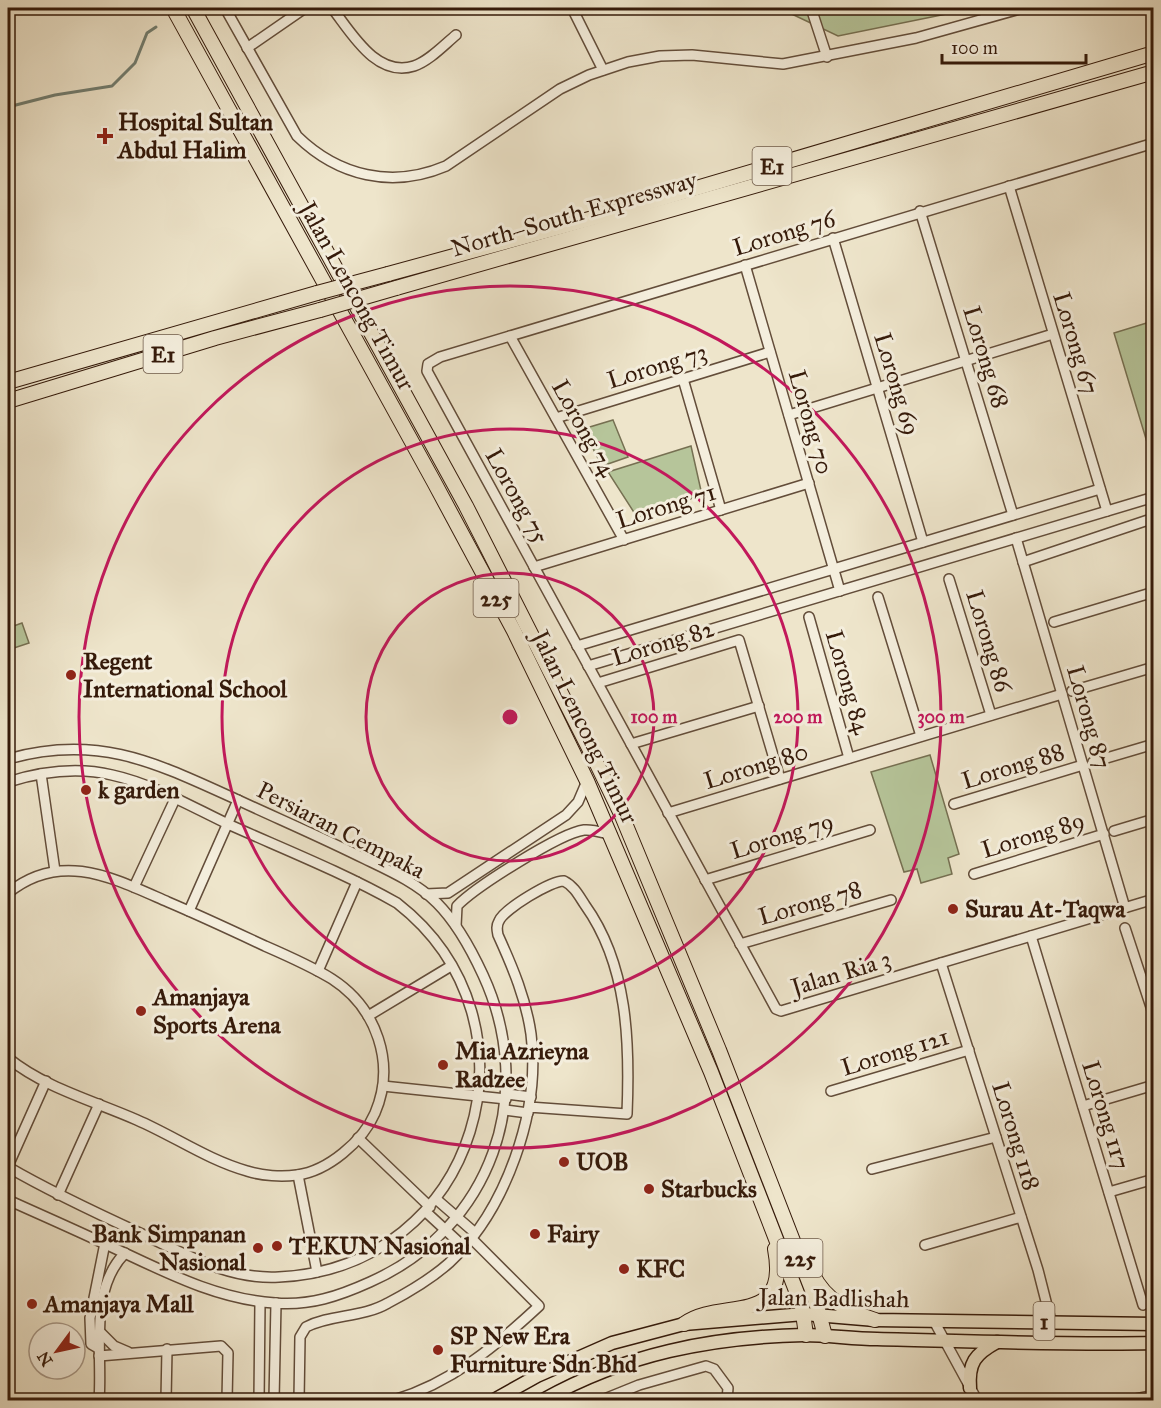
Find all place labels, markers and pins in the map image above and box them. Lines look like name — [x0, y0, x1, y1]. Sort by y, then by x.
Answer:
place label: Hospital Sultan Abdul Halim — [116, 107, 273, 165]
marker: Hospital Sultan Abdul Halim — [96, 127, 114, 145]
place label: Regent International School — [83, 646, 287, 704]
marker: Regent International School — [64, 668, 78, 682]
centre of rings — [500, 707, 520, 727]
place label: k garden — [98, 775, 180, 805]
marker: k garden — [79, 783, 93, 797]
place label: Surau At-Taqwa — [965, 894, 1126, 924]
marker: Surau At-Taqwa — [946, 902, 960, 916]
place label: Amanjaya Sports Arena — [151, 982, 281, 1040]
marker: Amanjaya Sports Arena — [134, 1004, 148, 1018]
place label: Mia Azrieyna Radzee — [455, 1036, 589, 1094]
marker: Mia Azrieyna Radzee — [436, 1058, 450, 1072]
place label: UOB — [576, 1147, 629, 1177]
marker: UOB — [557, 1155, 571, 1169]
place label: Starbucks — [661, 1174, 757, 1204]
marker: Starbucks — [642, 1182, 656, 1196]
place label: Bank Simpanan Nasional — [92, 1219, 247, 1277]
place label: Fairy — [547, 1219, 601, 1249]
marker: Fairy — [528, 1227, 542, 1241]
place label: TEKUN Nasional — [288, 1231, 471, 1261]
marker: TEKUN Nasional — [270, 1239, 284, 1253]
marker: Bank Simpanan Nasional — [251, 1241, 265, 1255]
place label: KFC — [636, 1254, 685, 1284]
marker: KFC — [617, 1262, 631, 1276]
place label: Amanjaya Mall — [42, 1289, 194, 1319]
marker: Amanjaya Mall — [25, 1297, 39, 1311]
place label: SP New Era Furniture Sdn Bhd — [450, 1321, 638, 1379]
marker: SP New Era Furniture Sdn Bhd — [431, 1343, 445, 1357]

